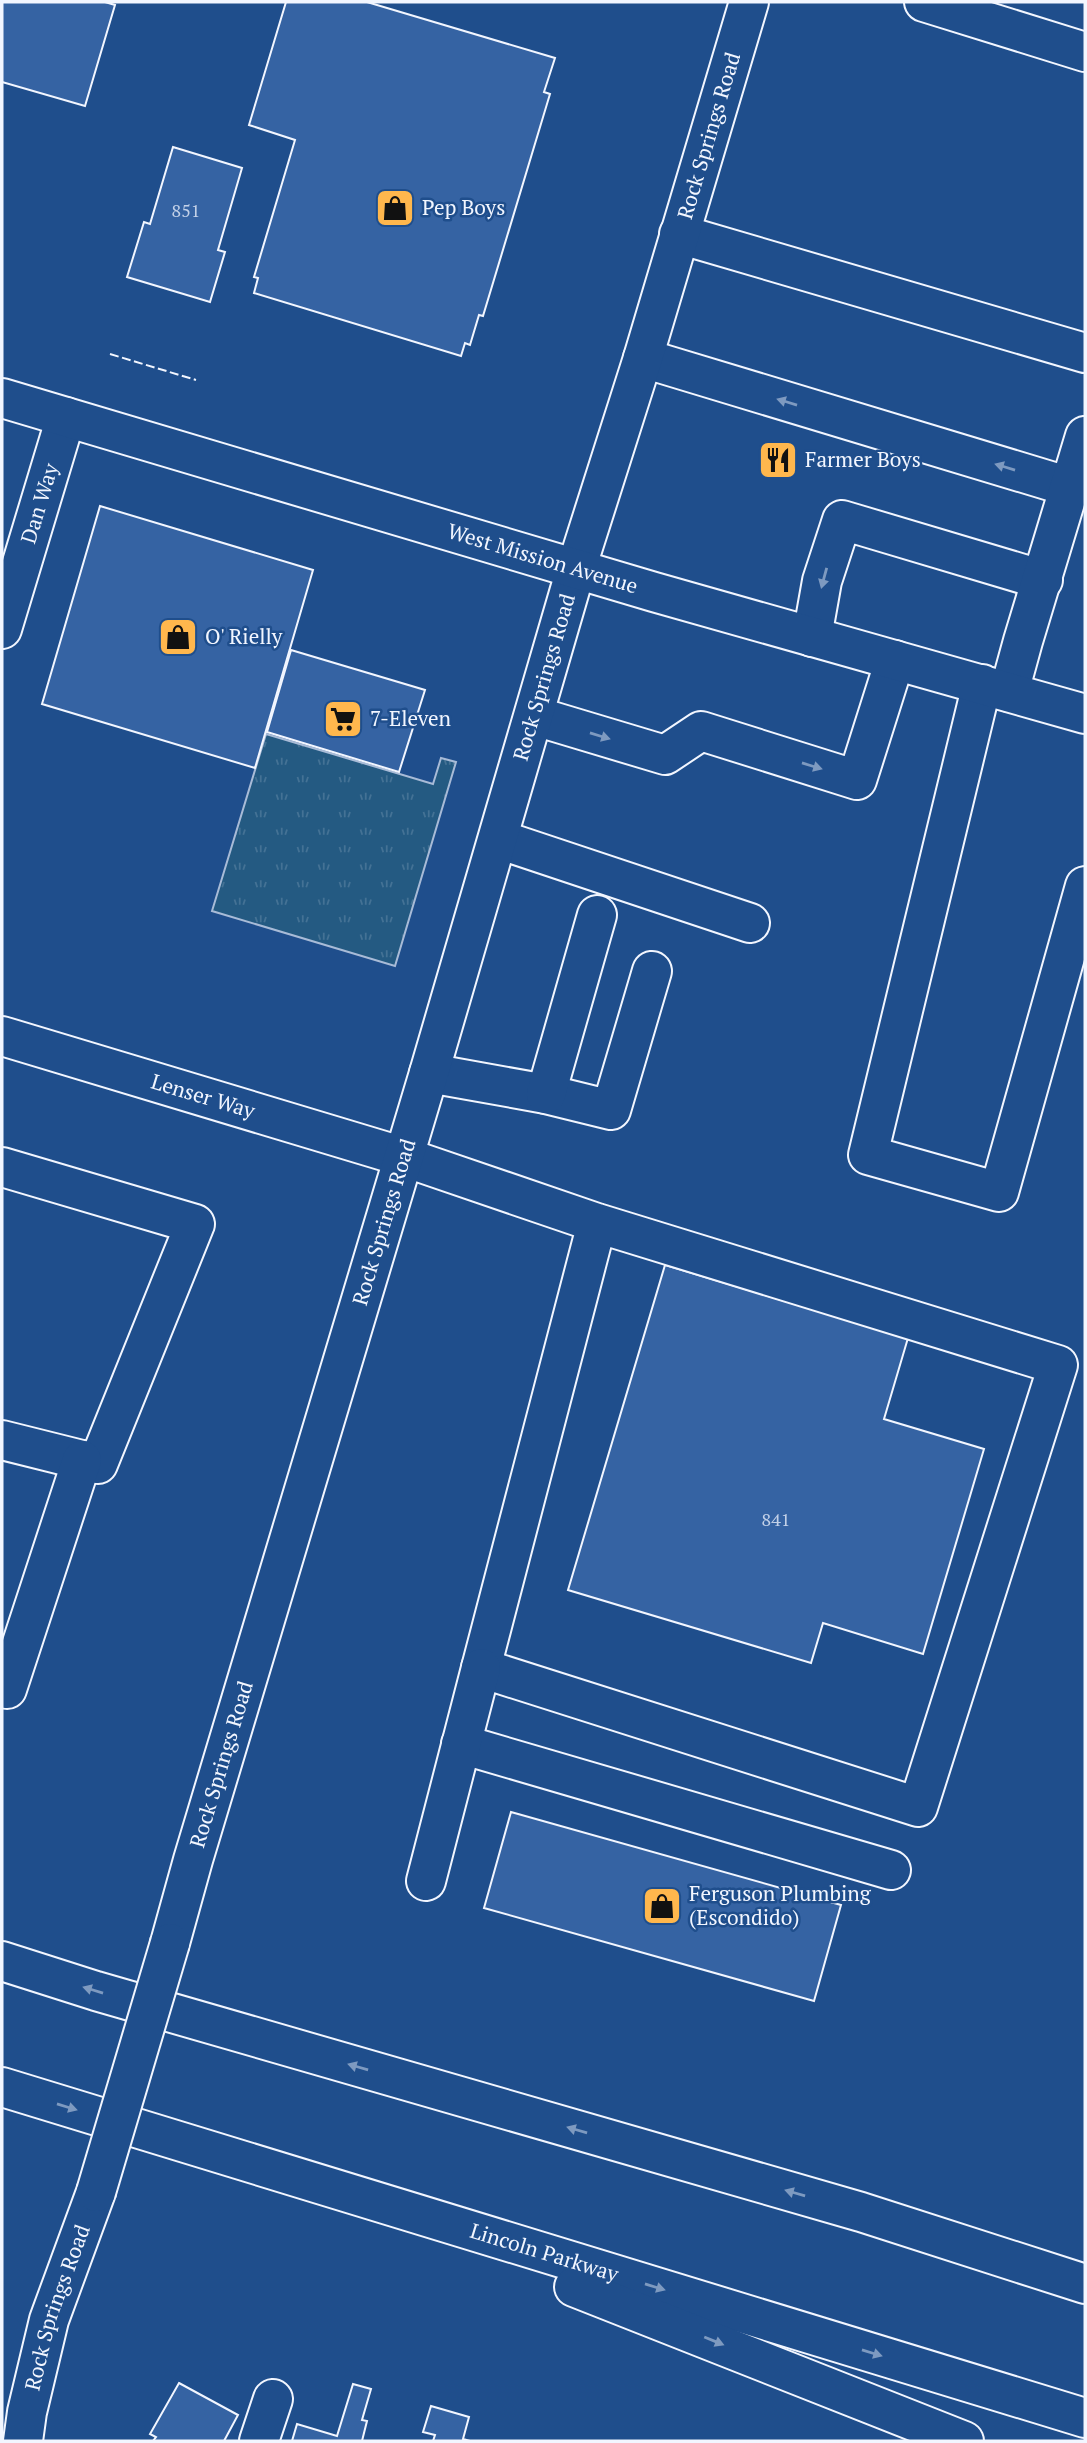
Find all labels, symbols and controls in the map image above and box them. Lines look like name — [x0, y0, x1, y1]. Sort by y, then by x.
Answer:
street label: Rock Springs Road — [670, 48, 746, 222]
shop icon: Pep Boys — [374, 187, 416, 229]
place label: Pep Boys — [422, 193, 505, 221]
house number: 851 — [172, 198, 200, 222]
one-way arrow — [776, 396, 797, 406]
restaurant icon: Farmer Boys — [757, 439, 799, 481]
place label: Farmer Boys — [805, 445, 921, 473]
street label: Dan Way — [14, 459, 64, 547]
one-way arrow — [994, 462, 1015, 472]
street label: West Mission Avenue — [444, 516, 642, 599]
one-way arrow — [818, 567, 829, 589]
street label: Rock Springs Road — [506, 590, 581, 764]
shop icon: O' Rielly — [157, 616, 199, 658]
place label: O' Rielly — [205, 622, 283, 650]
supermarket icon: 7-Eleven — [322, 698, 364, 740]
place label: 7-Eleven — [370, 704, 452, 732]
one-way arrow — [590, 731, 611, 741]
one-way arrow — [801, 761, 822, 771]
street label: Lenser Way — [148, 1067, 259, 1124]
street label: Rock Springs Road — [345, 1135, 422, 1309]
house number: 841 — [762, 1507, 790, 1531]
street label: Rock Springs Road — [183, 1677, 259, 1851]
place label: Ferguson Plumbing (Escondido) — [689, 1879, 872, 1931]
shop icon: Ferguson Plumbing (Escondido) — [641, 1885, 683, 1927]
one-way arrow — [82, 1984, 103, 1994]
one-way arrow — [347, 2061, 368, 2071]
one-way arrow — [57, 2102, 78, 2113]
one-way arrow — [566, 2124, 587, 2134]
one-way arrow — [784, 2187, 806, 2198]
street label: Lincoln Parkway — [467, 2216, 623, 2288]
street label: Rock Springs Road — [18, 2220, 96, 2393]
one-way arrow — [645, 2282, 666, 2292]
one-way arrow — [703, 2336, 724, 2347]
one-way arrow — [862, 2348, 883, 2359]

